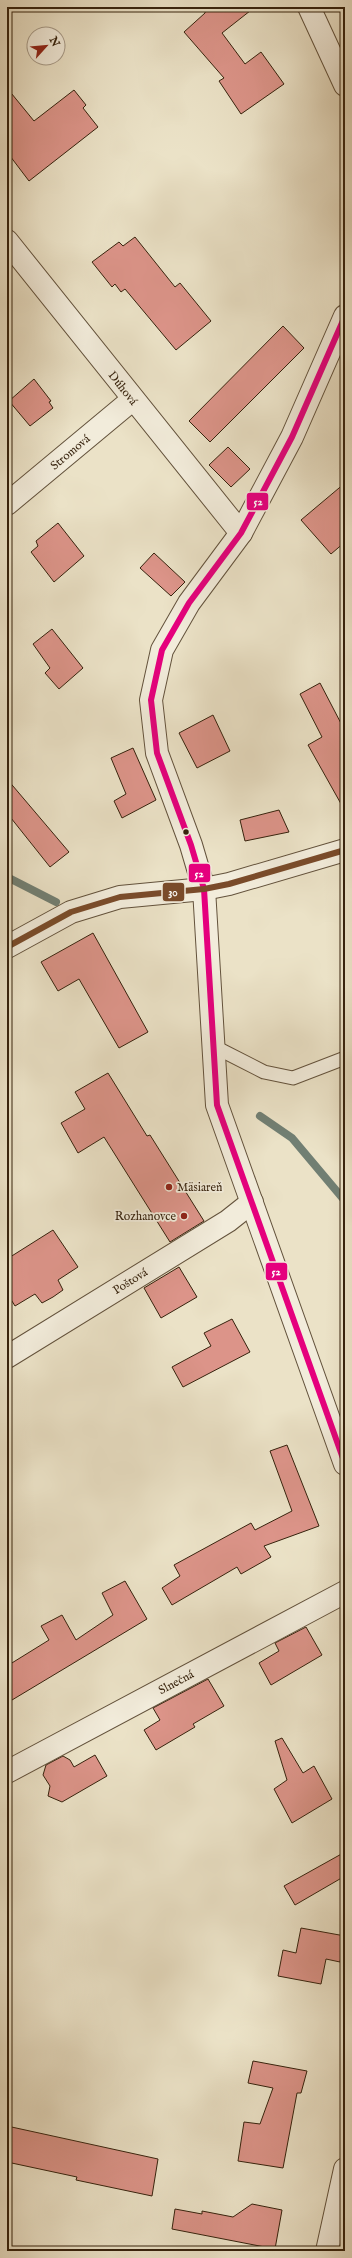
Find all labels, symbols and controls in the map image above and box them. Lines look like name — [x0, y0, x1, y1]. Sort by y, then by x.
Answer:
north arrow — [26, 26, 66, 66]
text: N — [45, 34, 63, 50]
street label: Dúhová — [105, 368, 141, 409]
street label: Stromová — [47, 431, 94, 473]
line badge: 52 — [246, 492, 269, 511]
text: 52 — [253, 495, 263, 509]
unlabelled marker — [181, 827, 191, 837]
line badge: 52 — [188, 863, 211, 883]
text: 52 — [194, 867, 204, 881]
line badge: 30 — [162, 882, 185, 902]
text: 30 — [168, 886, 178, 900]
place label: Mäsiareň — [177, 1180, 223, 1195]
marker: Mäsiareň — [164, 1182, 174, 1192]
place label: Rozhanovce — [115, 1209, 176, 1224]
marker: Rozhanovce — [179, 1211, 189, 1221]
line badge: 52 — [265, 1262, 288, 1281]
street label: Poštová — [110, 1264, 151, 1298]
text: 52 — [271, 1265, 281, 1279]
street label: Slnečná — [156, 1667, 197, 1698]

